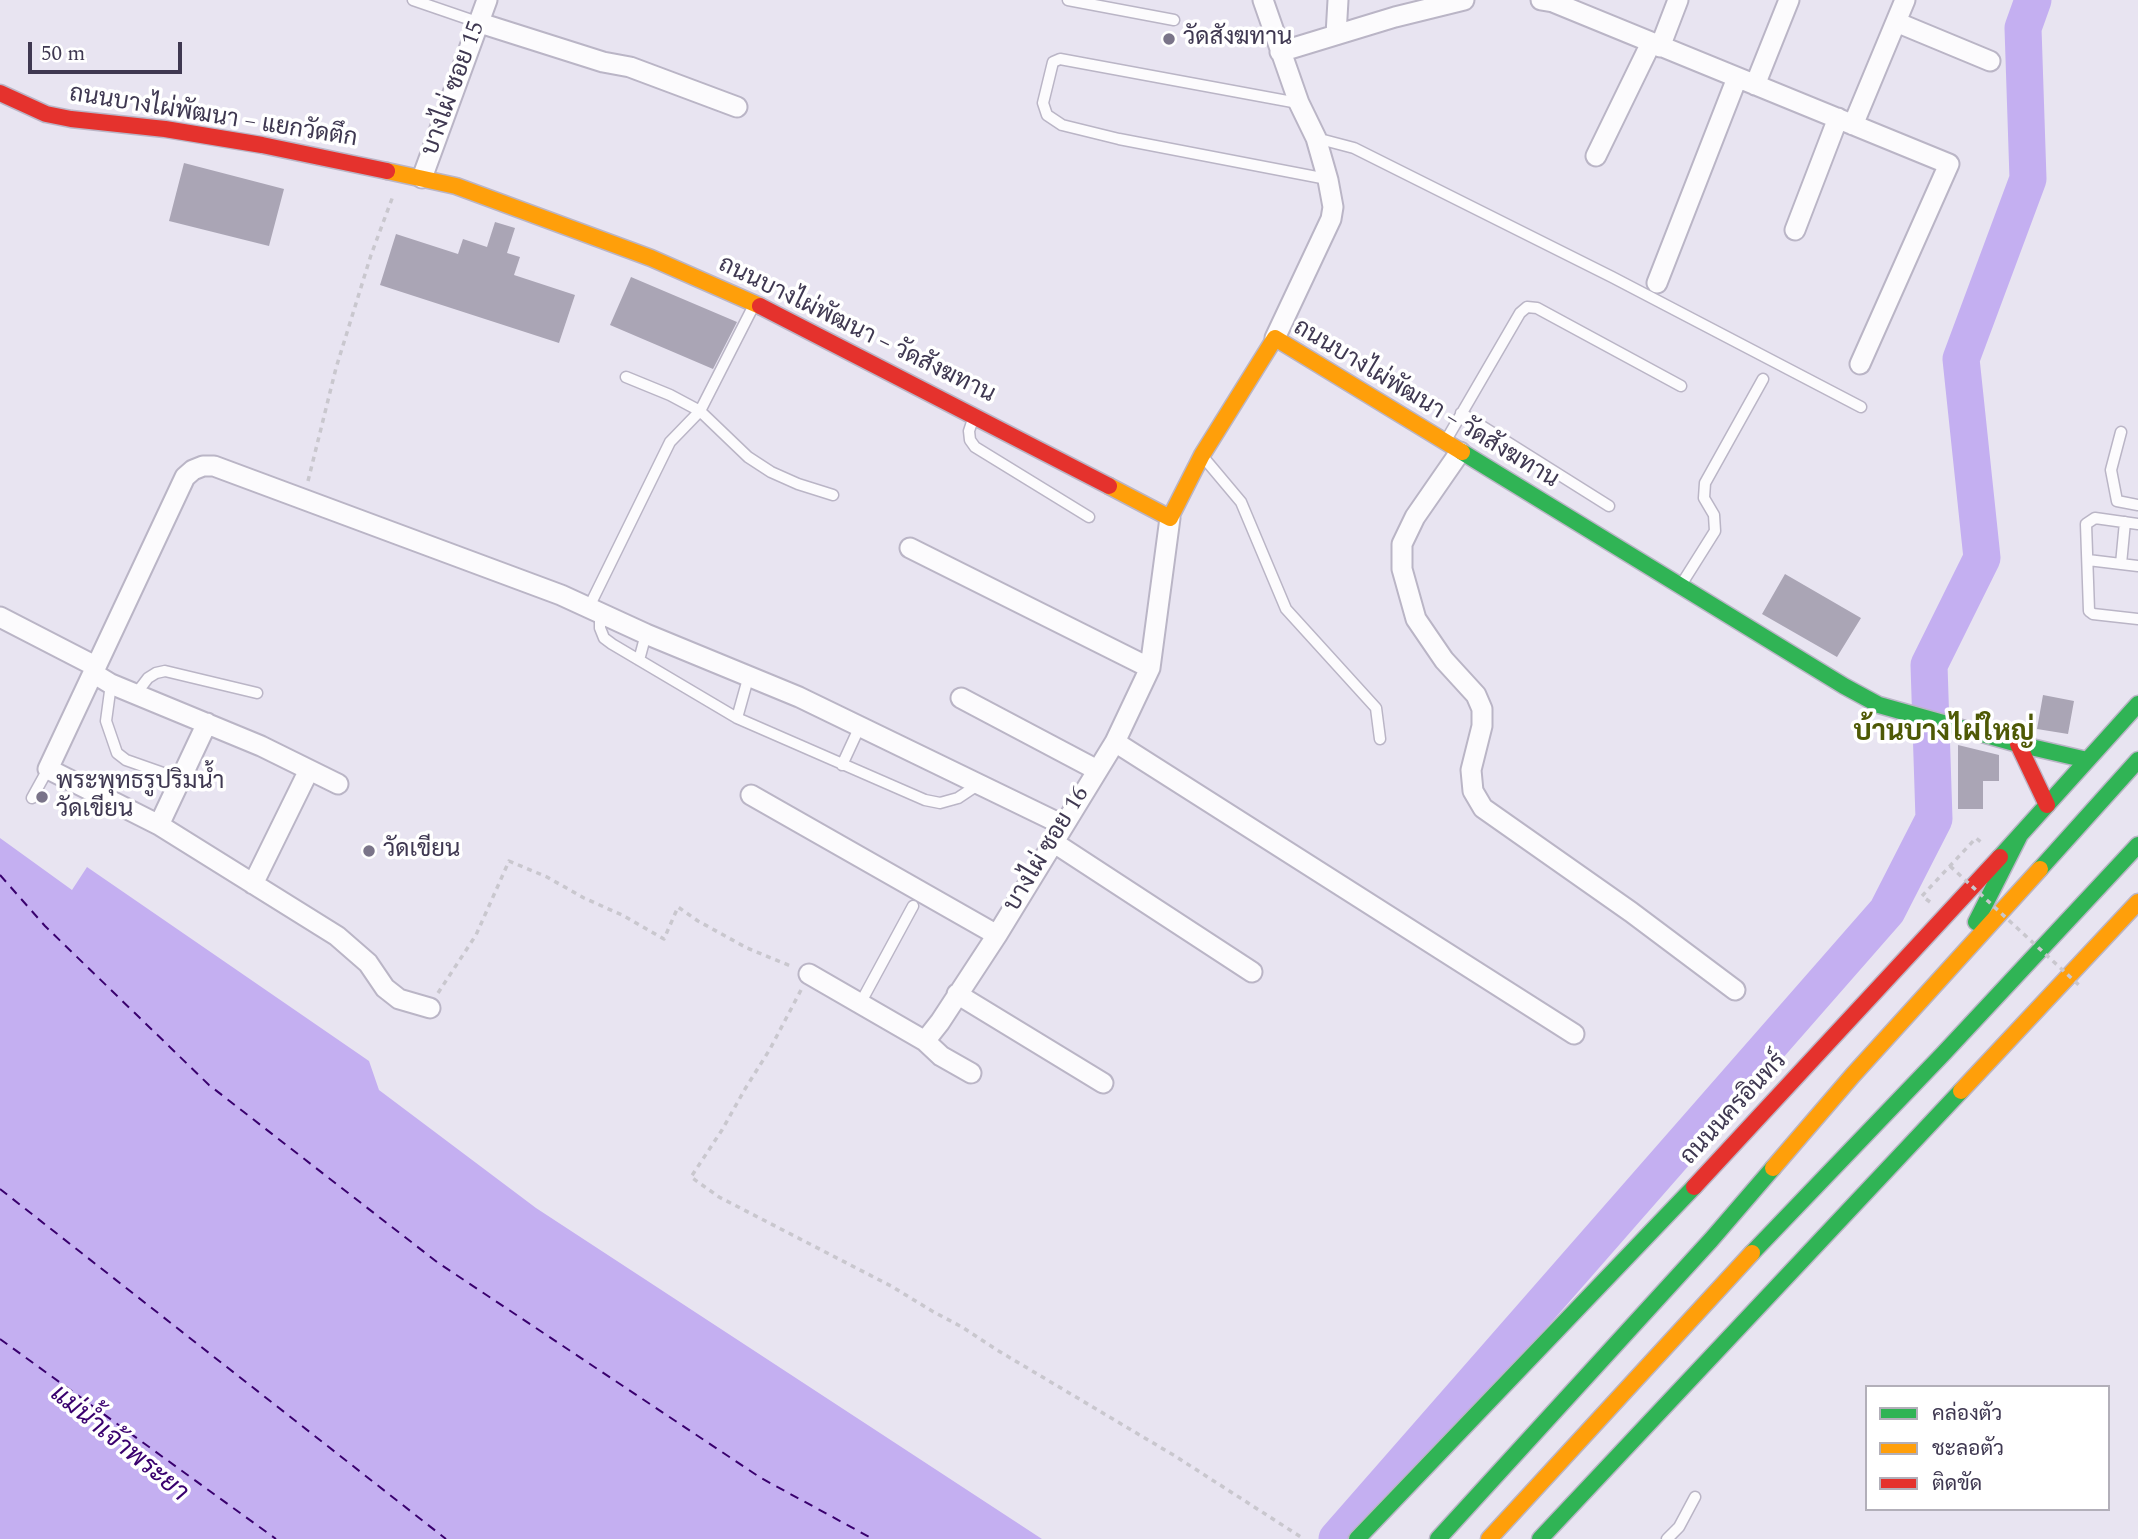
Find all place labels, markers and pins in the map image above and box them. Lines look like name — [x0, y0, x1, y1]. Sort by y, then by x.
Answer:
place label: วัดสังฆทาน — [1183, 25, 1292, 53]
marker: วัดสังฆทาน — [1161, 31, 1177, 47]
place label: พระพุทธรูปริมน้ำ วัดเขียน — [56, 769, 224, 825]
marker: พระพุทธรูปริมน้ำ วัดเขียน — [34, 789, 50, 805]
place label: วัดเขียน — [383, 837, 460, 865]
marker: วัดเขียน — [361, 843, 377, 859]

